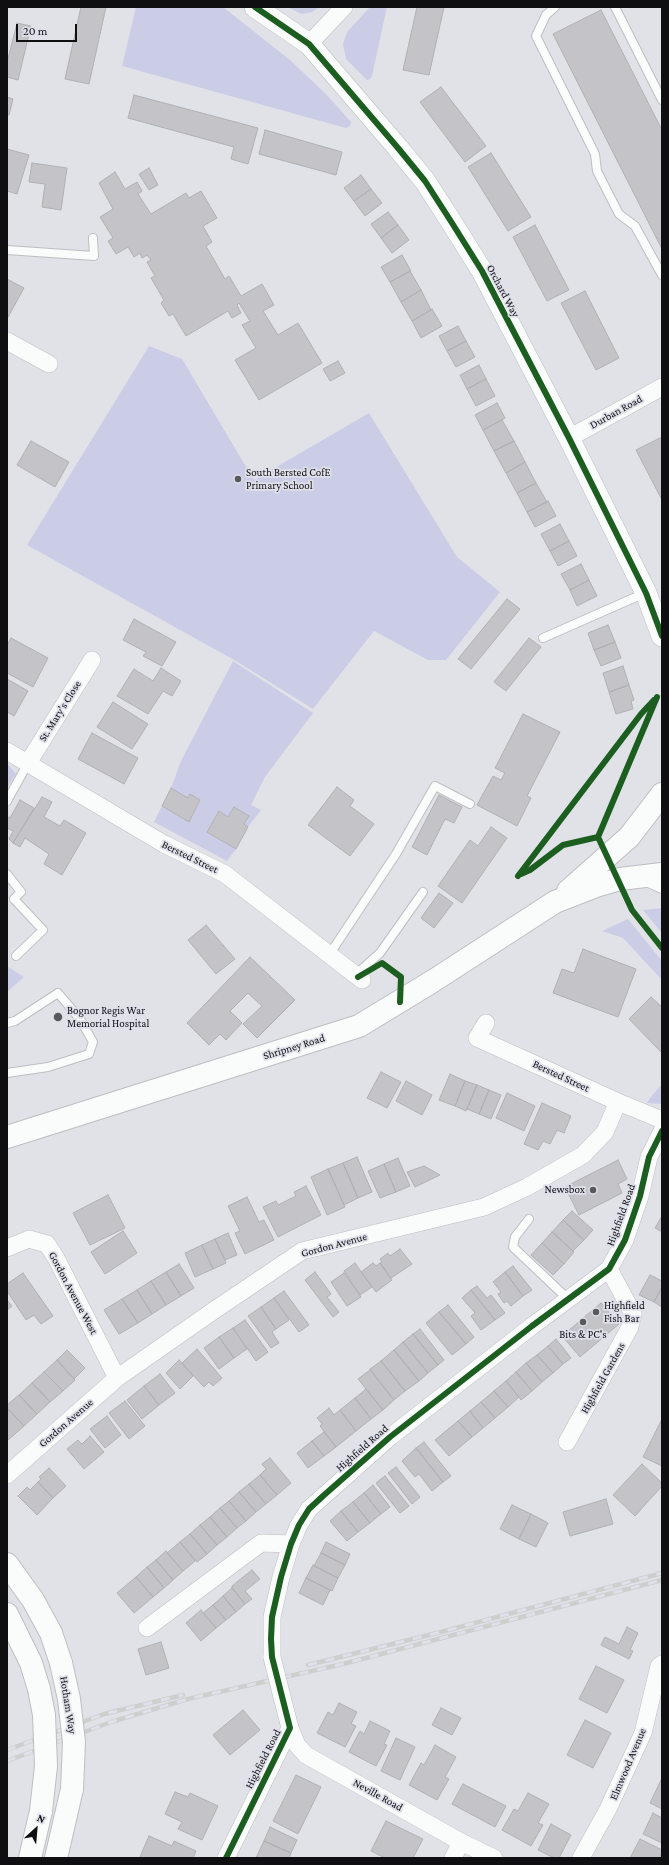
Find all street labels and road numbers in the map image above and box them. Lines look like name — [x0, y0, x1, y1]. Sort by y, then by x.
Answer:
street label: Orchard Way — [484, 262, 522, 320]
street label: Durban Road — [587, 392, 645, 432]
street label: St. Mary's Close — [36, 678, 84, 744]
street label: Bersted Street — [160, 838, 220, 876]
street label: Shripney Road — [262, 1031, 326, 1063]
street label: Bersted Street — [531, 1057, 591, 1095]
street label: Highfield Road — [604, 1182, 638, 1248]
street label: Gordon Avenue — [300, 1230, 368, 1260]
street label: Gordon Avenue West — [46, 1249, 100, 1337]
street label: Highfield Gardens — [578, 1340, 628, 1416]
street label: Gordon Avenue — [36, 1396, 96, 1450]
street label: Highfield Road — [333, 1422, 391, 1474]
street label: Hotham Way — [57, 1675, 79, 1735]
street label: Elmwood Avenue — [607, 1726, 649, 1802]
street label: Highfield Road — [242, 1727, 284, 1791]
street label: Neville Road — [351, 1776, 405, 1814]

